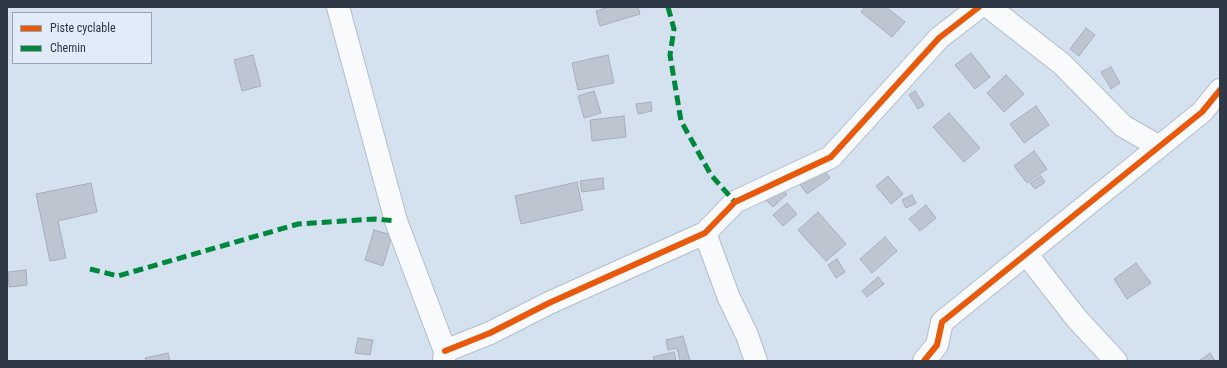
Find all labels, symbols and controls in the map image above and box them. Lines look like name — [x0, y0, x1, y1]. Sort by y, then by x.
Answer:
legend — [12, 12, 152, 64]
text: Piste cyclable — [50, 21, 116, 35]
text: Chemin — [50, 41, 86, 55]

